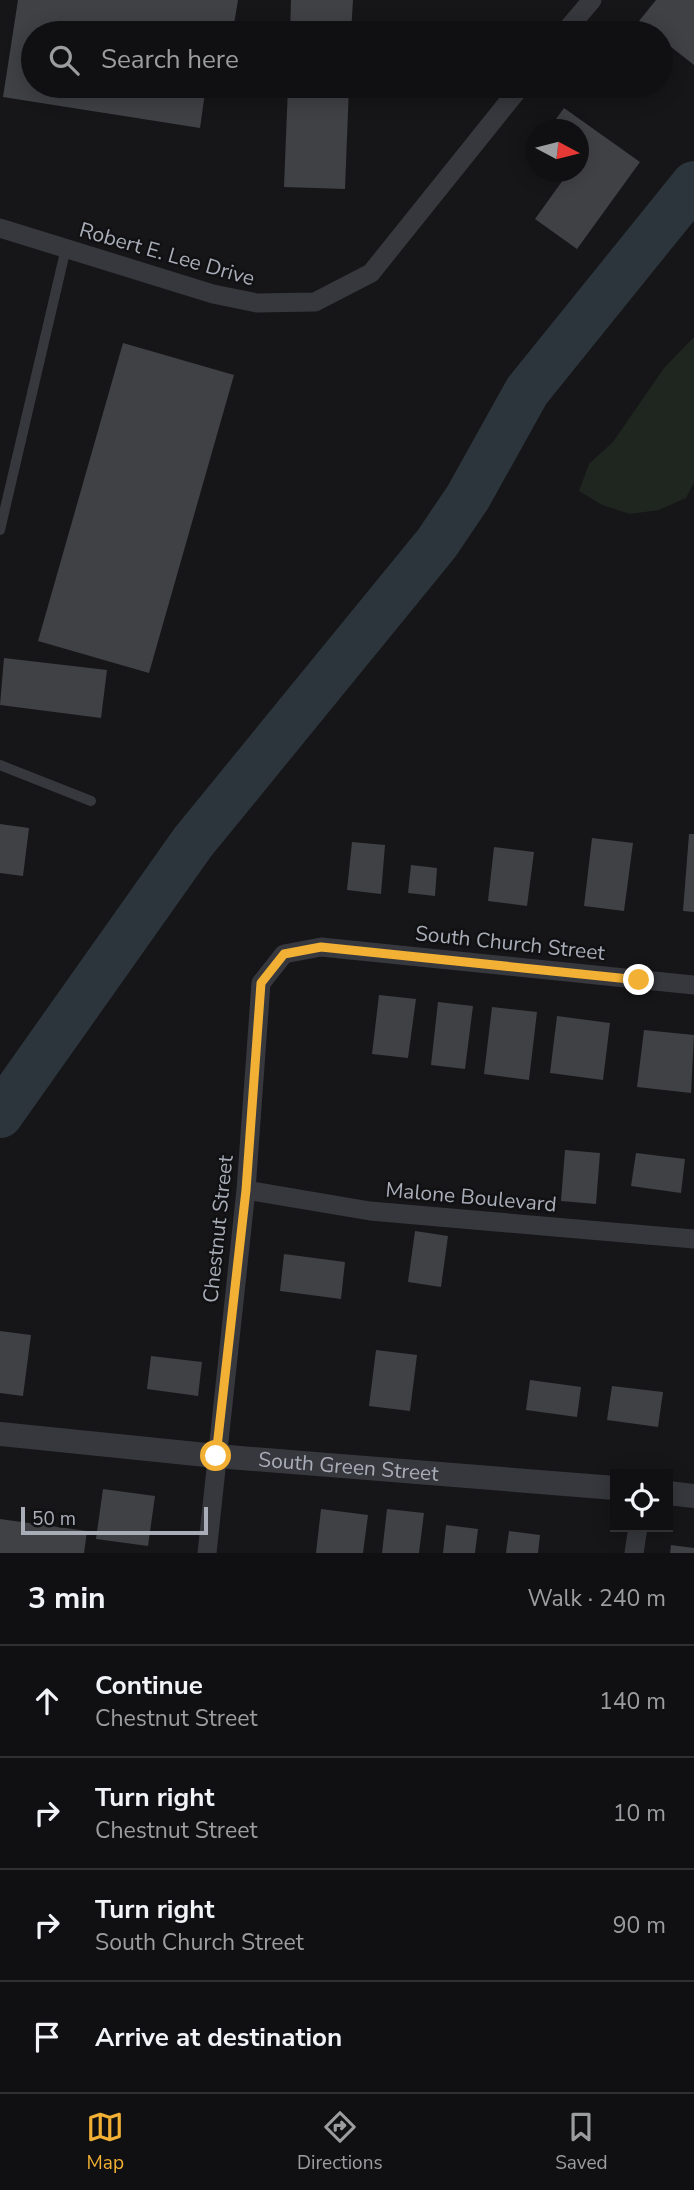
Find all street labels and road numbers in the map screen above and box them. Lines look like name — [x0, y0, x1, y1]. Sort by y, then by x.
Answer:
street label: Robert E. Lee Drive — [76, 216, 258, 292]
street label: South Church Street — [414, 919, 607, 967]
street label: Chestnut Street — [196, 1153, 240, 1304]
street label: Malone Boulevard — [384, 1176, 558, 1218]
street label: South Green Street — [257, 1445, 440, 1488]

